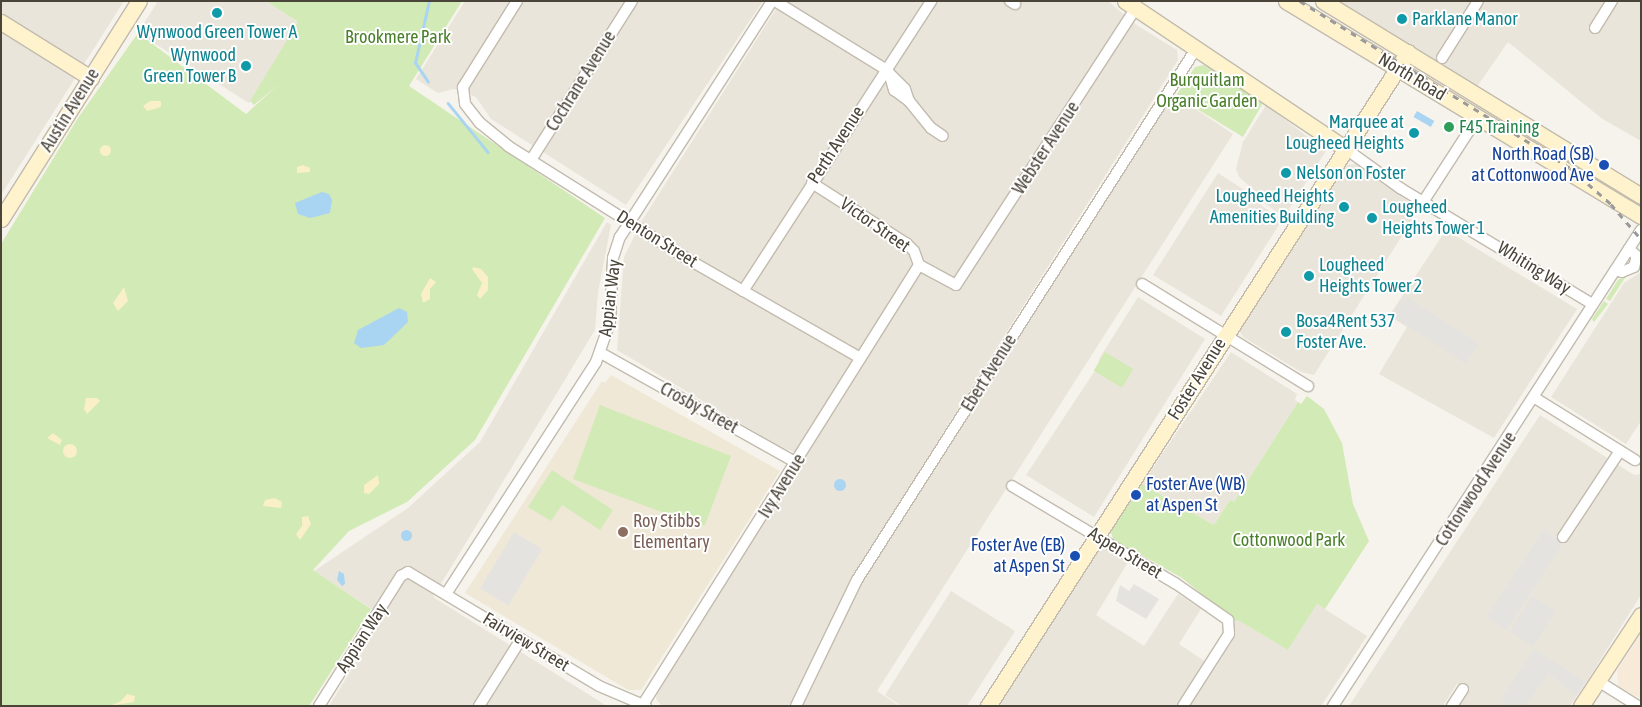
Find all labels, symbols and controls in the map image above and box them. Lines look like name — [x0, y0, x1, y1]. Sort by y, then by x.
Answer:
marker: Wynwood Green Tower A — [211, 7, 223, 19]
place label: Parklane Manor — [1412, 8, 1517, 30]
marker: Parklane Manor — [1396, 13, 1408, 25]
place label: Wynwood Green Tower A — [137, 21, 297, 43]
park label: Brookmere Park — [345, 26, 451, 48]
street label: Cochrane Avenue — [542, 27, 620, 135]
place label: Wynwood Green Tower B — [144, 45, 236, 88]
street label: North Road — [1374, 48, 1450, 106]
marker: Wynwood Green Tower B — [240, 60, 252, 72]
street label: Austin Avenue — [36, 64, 104, 156]
park label: Burquitlam Organic Garden — [1156, 70, 1258, 112]
street label: Webster Avenue — [1008, 98, 1084, 198]
street label: Perth Avenue — [803, 102, 869, 188]
place label: Marquee at Lougheed Heights — [1285, 112, 1404, 154]
place label: F45 Training — [1459, 116, 1539, 138]
marker: F45 Training — [1443, 121, 1455, 133]
marker: Marquee at Lougheed Heights — [1408, 127, 1420, 139]
place label: North Road (SB) at Cottonwood Ave — [1471, 144, 1594, 186]
marker: North Road (SB) at Cottonwood Ave — [1598, 159, 1610, 171]
place label: Nelson on Foster — [1296, 162, 1405, 184]
marker: Nelson on Foster — [1280, 167, 1292, 179]
place label: Lougheed Heights Amenities Building — [1210, 186, 1334, 228]
street label: Victor Street — [836, 193, 914, 257]
place label: Lougheed Heights Tower 1 — [1382, 197, 1485, 240]
marker: Lougheed Heights Amenities Building — [1338, 201, 1350, 213]
street label: Denton Street — [613, 206, 701, 272]
marker: Lougheed Heights Tower 1 — [1366, 212, 1378, 224]
street label: Whiting Way — [1493, 237, 1575, 299]
place label: Lougheed Heights Tower 2 — [1319, 255, 1422, 298]
street label: Appian Way — [595, 258, 625, 338]
marker: Lougheed Heights Tower 2 — [1303, 270, 1315, 282]
place label: Bosa4Rent 537 Foster Ave. — [1296, 311, 1395, 354]
marker: Bosa4Rent 537 Foster Ave. — [1280, 326, 1292, 338]
street label: Ebert Avenue — [957, 330, 1021, 416]
street label: Foster Avenue — [1163, 334, 1231, 424]
street label: Crosby Street — [656, 378, 742, 438]
street label: Cottonwood Avenue — [1431, 428, 1521, 550]
street label: Ivy Avenue — [754, 450, 810, 522]
place label: Foster Ave (WB) at Aspen St — [1146, 474, 1246, 516]
marker: Foster Ave (WB) at Aspen St — [1130, 489, 1142, 501]
place label: Roy Stibbs Elementary — [633, 511, 710, 554]
street label: Aspen Street — [1084, 522, 1166, 584]
marker: Roy Stibbs Elementary — [617, 526, 629, 538]
park label: Cottonwood Park — [1233, 529, 1345, 551]
place label: Foster Ave (EB) at Aspen St — [971, 535, 1065, 578]
marker: Foster Ave (EB) at Aspen St — [1069, 550, 1081, 562]
street label: Appian Way — [332, 599, 392, 677]
street label: Fairview Street — [479, 608, 573, 676]

